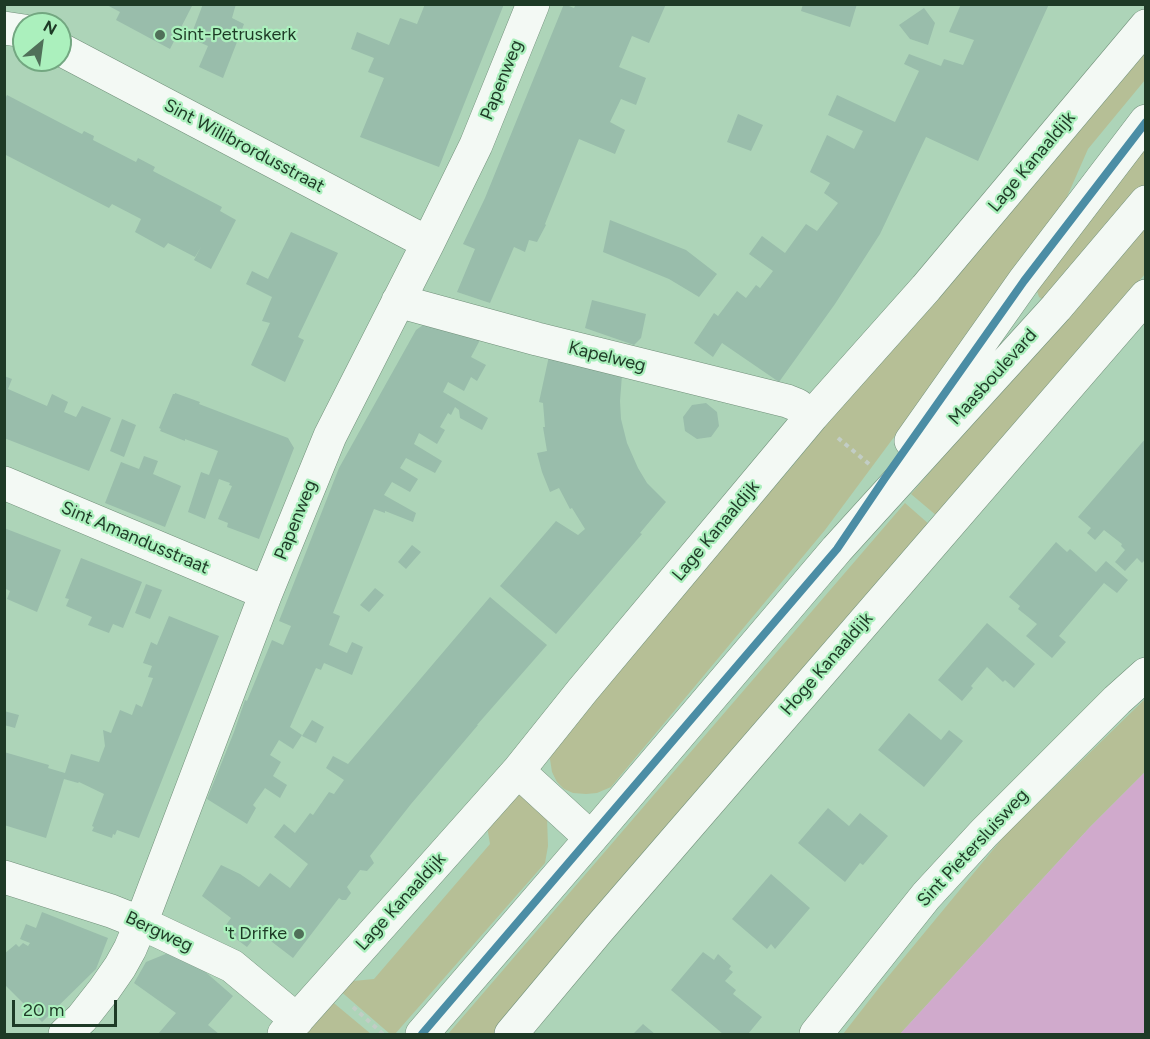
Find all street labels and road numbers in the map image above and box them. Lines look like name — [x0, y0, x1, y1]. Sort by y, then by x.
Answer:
street label: Papenweg — [476, 37, 528, 123]
street label: Sint Willibrordusstraat — [160, 95, 328, 197]
street label: Lage Kanaaldijk — [984, 108, 1080, 216]
street label: Maasboulevard — [944, 325, 1042, 429]
street label: Kapelweg — [566, 337, 648, 377]
street label: Papenweg — [270, 477, 322, 563]
street label: Lage Kanaaldijk — [668, 477, 764, 585]
street label: Sint Amandusstraat — [58, 497, 212, 579]
street label: Hoge Kanaaldijk — [776, 608, 878, 720]
street label: Sint Pietersluisweg — [913, 785, 1033, 911]
street label: Lage Kanaaldijk — [351, 849, 451, 955]
street label: Bergweg — [122, 907, 196, 957]

